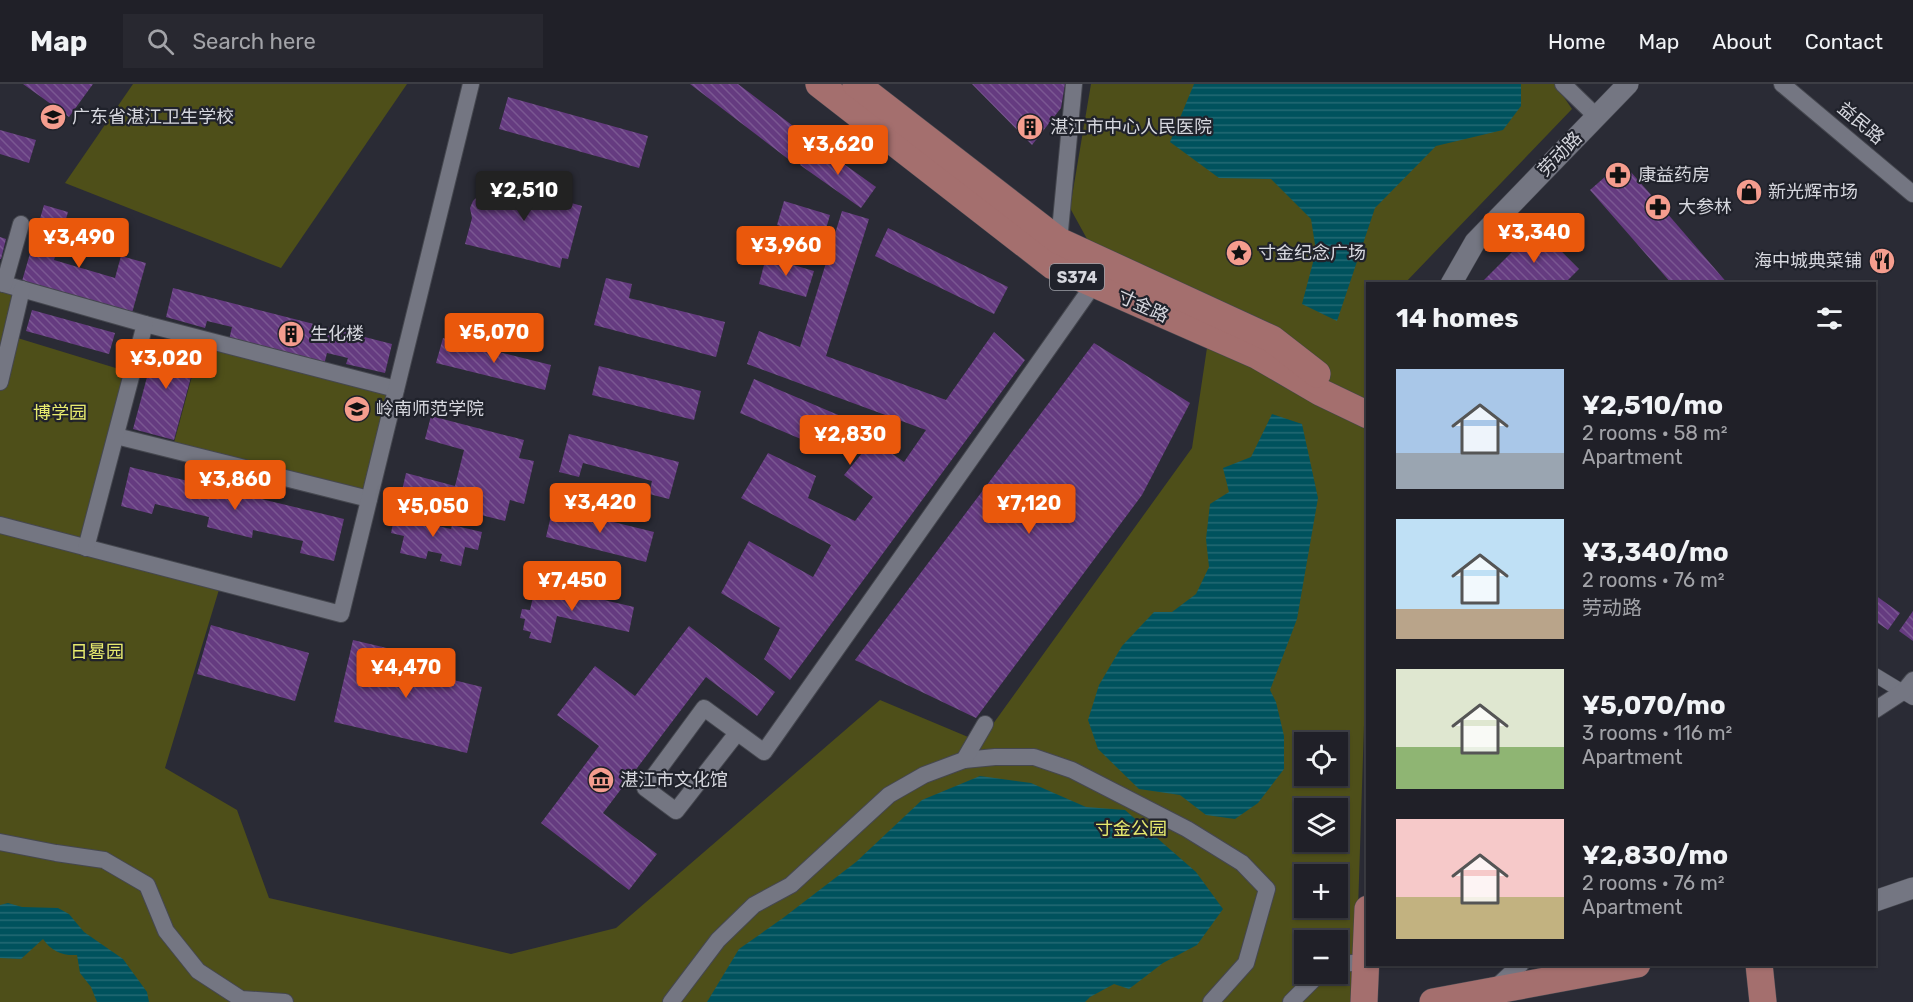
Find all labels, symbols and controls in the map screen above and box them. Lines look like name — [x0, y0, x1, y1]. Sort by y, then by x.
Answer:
search box — [123, 14, 543, 68]
text: Map — [30, 25, 87, 58]
icon: search — [144, 25, 177, 58]
text: Search here — [192, 28, 316, 55]
text: Home — [1548, 29, 1605, 54]
text: Map — [1638, 29, 1679, 54]
text: About — [1712, 29, 1772, 54]
text: Contact — [1805, 29, 1883, 54]
street label: 益民路 — [1833, 97, 1889, 149]
school or university icon: 广东省湛江卫生学校 — [38, 102, 68, 132]
place label: 广东省湛江卫生学校 — [72, 106, 234, 128]
building icon: 湛江市中心人民医院 — [1015, 112, 1045, 142]
place label: 湛江市中心人民医院 — [1050, 116, 1212, 138]
pin: ¥3,620 — [789, 125, 887, 176]
street label: 劳动路 — [1533, 127, 1587, 181]
text: ¥3,620 — [802, 132, 874, 156]
pharmacy icon: 康益药房 — [1603, 160, 1633, 190]
place label: 康益药房 — [1638, 164, 1710, 186]
pin: ¥2,510 — [475, 171, 573, 222]
shop icon: 新光辉市场 — [1734, 177, 1764, 207]
text: ¥2,510 — [490, 178, 558, 202]
place label: 新光辉市场 — [1768, 181, 1858, 203]
pharmacy icon: 大参林 — [1643, 192, 1673, 222]
place label: 大参林 — [1678, 196, 1732, 218]
pin: ¥3,340 — [1485, 213, 1583, 264]
pin: ¥3,490 — [30, 218, 128, 269]
text: ¥3,340 — [1498, 220, 1570, 244]
text: ¥3,490 — [43, 225, 115, 249]
pin: ¥3,960 — [737, 226, 835, 277]
text: ¥3,960 — [750, 233, 822, 257]
place icon: 寸金纪念广场 — [1224, 238, 1254, 268]
place label: 寸金纪念广场 — [1258, 242, 1366, 264]
restaurant icon: 海中城典菜铺 — [1867, 246, 1897, 276]
place label: 海中城典菜铺 — [1754, 250, 1862, 272]
road number: S374 — [1050, 264, 1104, 290]
street label: 寸金路 — [1114, 285, 1172, 327]
icon: filters — [1813, 302, 1846, 335]
text: 14 homes — [1396, 303, 1519, 334]
pin: ¥5,070 — [445, 313, 543, 364]
building icon: 生化楼 — [276, 319, 306, 349]
text: ¥5,070 — [459, 320, 529, 344]
place label: 生化楼 — [310, 323, 364, 345]
pin: ¥3,020 — [117, 339, 215, 390]
text: ¥3,020 — [130, 346, 202, 370]
text: ¥2,510/mo — [1582, 390, 1723, 421]
icon: home — [1444, 393, 1516, 465]
school or university icon: 岭南师范学院 — [342, 394, 372, 424]
place label: 岭南师范学院 — [376, 398, 484, 420]
park label: 博学园 — [33, 402, 87, 424]
pin: ¥2,830 — [801, 415, 899, 466]
text: 2 rooms · 58 m² — [1582, 421, 1728, 445]
text: ¥2,830 — [814, 422, 886, 446]
text: Apartment — [1582, 445, 1683, 469]
pin: ¥3,860 — [186, 460, 284, 511]
text: ¥3,860 — [199, 467, 271, 491]
pin: ¥3,420 — [551, 483, 649, 534]
pin: ¥7,120 — [980, 484, 1078, 535]
pin: ¥5,050 — [384, 487, 482, 538]
text: ¥3,420 — [564, 490, 636, 514]
text: ¥7,120 — [997, 491, 1061, 515]
text: ¥5,050 — [397, 494, 469, 518]
text: ¥3,340/mo — [1582, 537, 1729, 568]
icon: home — [1444, 543, 1516, 615]
pin: ¥7,450 — [523, 561, 621, 612]
text: ¥7,450 — [537, 568, 607, 592]
text: 2 rooms · 76 m² — [1582, 568, 1725, 592]
text: 劳动路 — [1582, 596, 1642, 620]
park label: 日晷园 — [70, 641, 124, 663]
pin: ¥4,470 — [357, 648, 455, 699]
text: ¥4,470 — [371, 655, 441, 679]
text: ¥5,070/mo — [1582, 690, 1726, 721]
icon: home — [1444, 693, 1516, 765]
text: 3 rooms · 116 m² — [1582, 721, 1732, 745]
map controls — [1294, 732, 1348, 984]
button: locate — [1294, 732, 1348, 786]
text: Apartment — [1582, 745, 1683, 769]
museum icon: 湛江市文化馆 — [586, 765, 616, 795]
place label: 湛江市文化馆 — [620, 769, 728, 791]
button: layers — [1294, 798, 1348, 852]
park label: 寸金公园 — [1095, 818, 1167, 840]
text: ¥2,830/mo — [1582, 840, 1728, 871]
icon: home — [1444, 843, 1516, 915]
button: + — [1294, 864, 1348, 918]
text: 2 rooms · 76 m² — [1582, 871, 1725, 895]
text: Apartment — [1582, 895, 1683, 919]
button: − — [1294, 930, 1348, 984]

